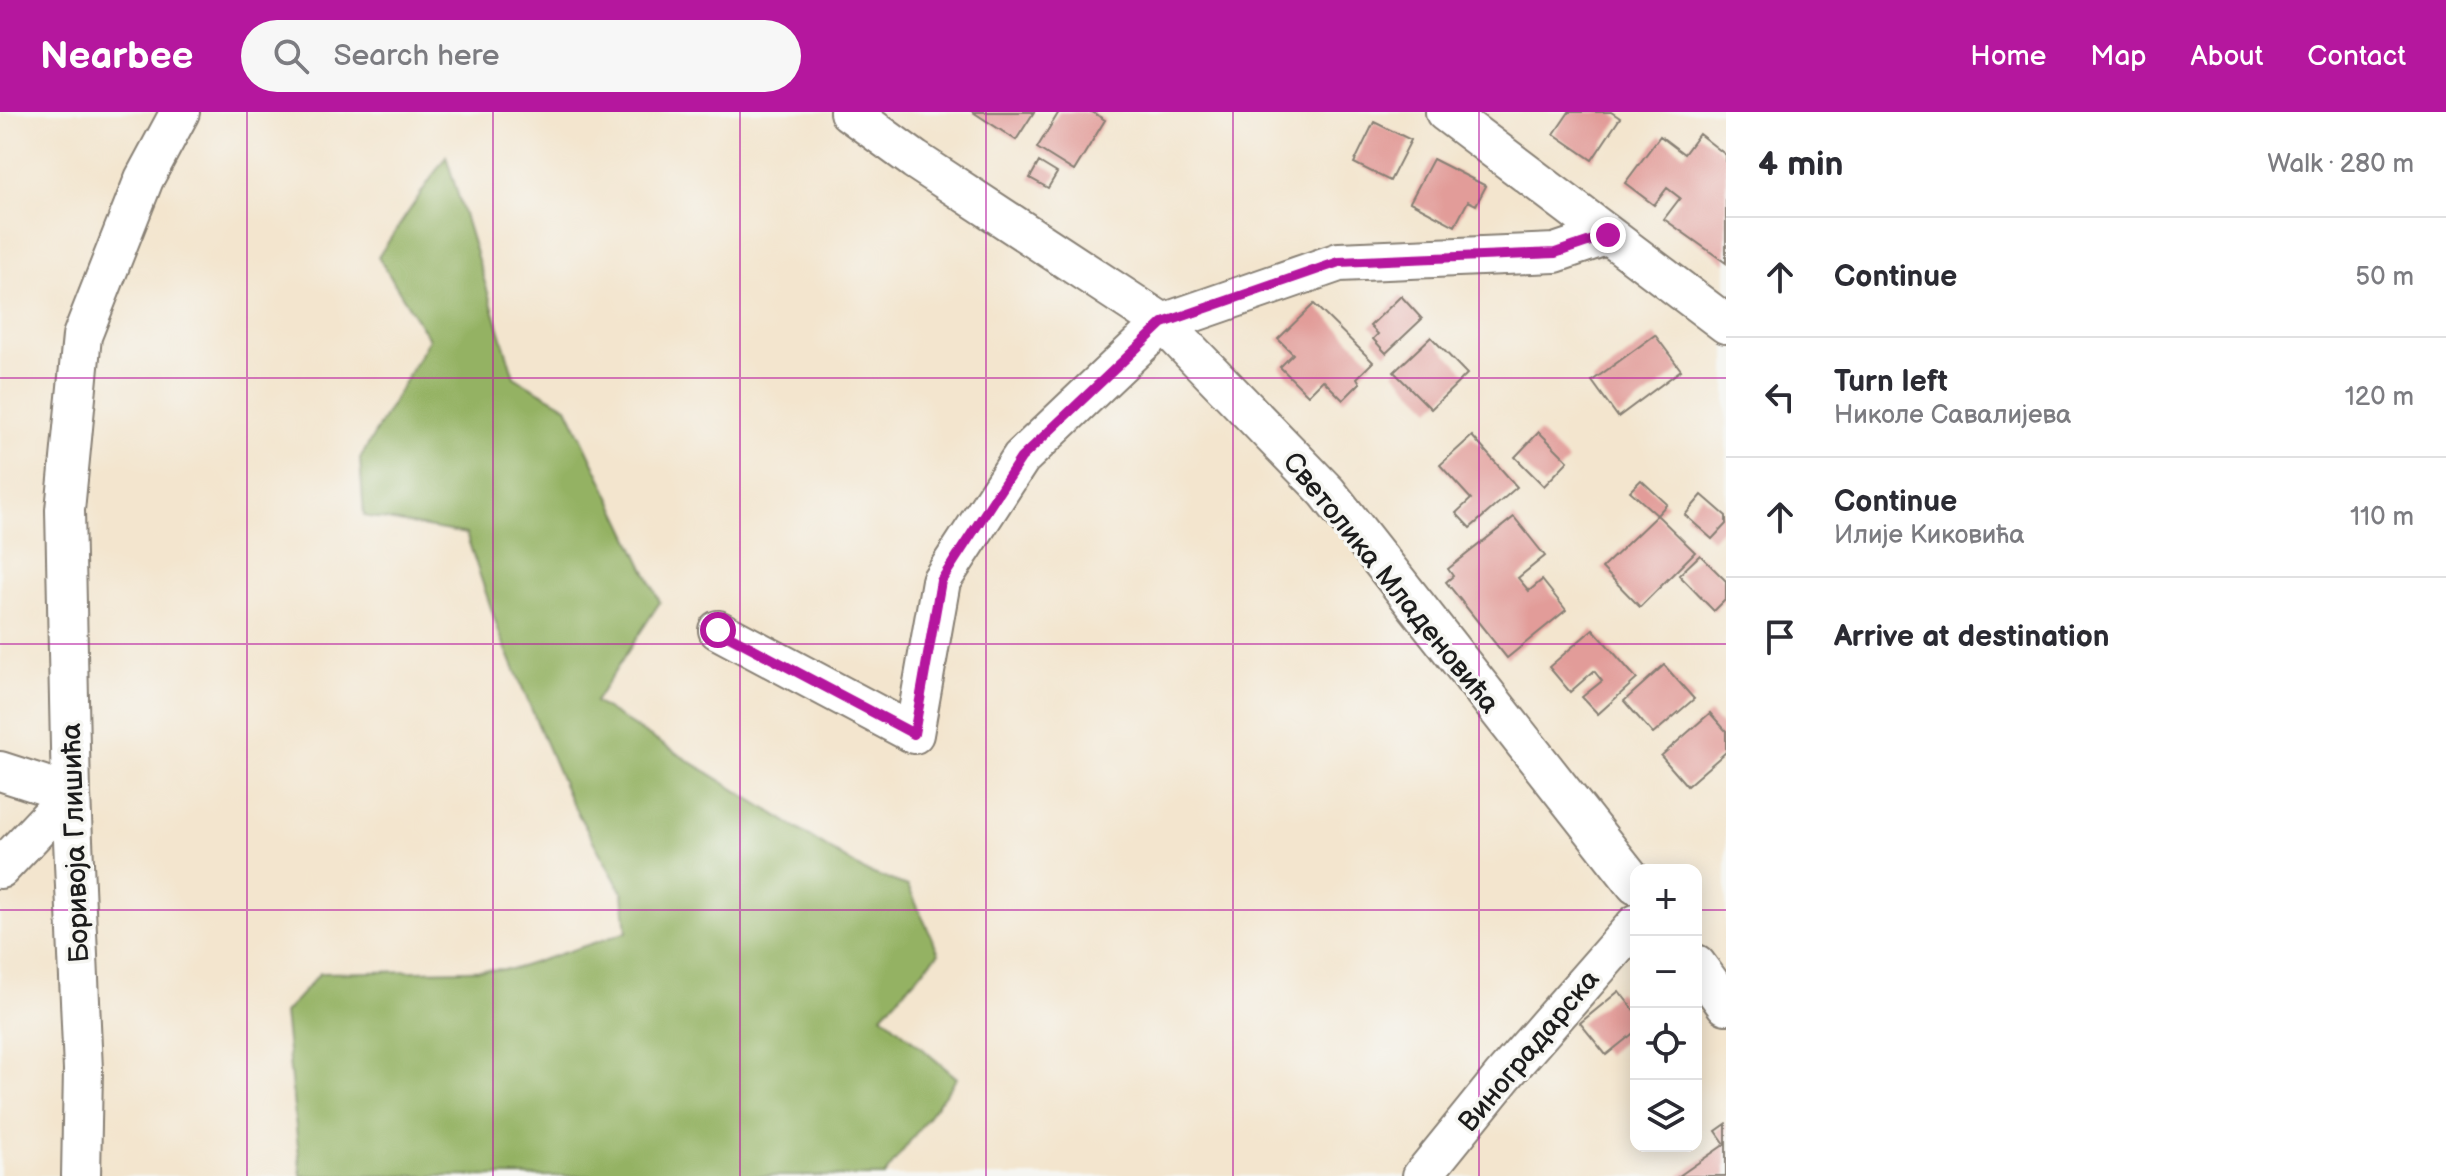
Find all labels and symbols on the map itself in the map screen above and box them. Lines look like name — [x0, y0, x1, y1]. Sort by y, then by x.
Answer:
route end — [1590, 217, 1626, 253]
street label: Светолика Младеновића — [1276, 446, 1506, 720]
route start — [700, 612, 736, 648]
street label: Боривоја Глишића — [55, 722, 96, 963]
street label: Виноградарска — [1452, 963, 1607, 1139]

